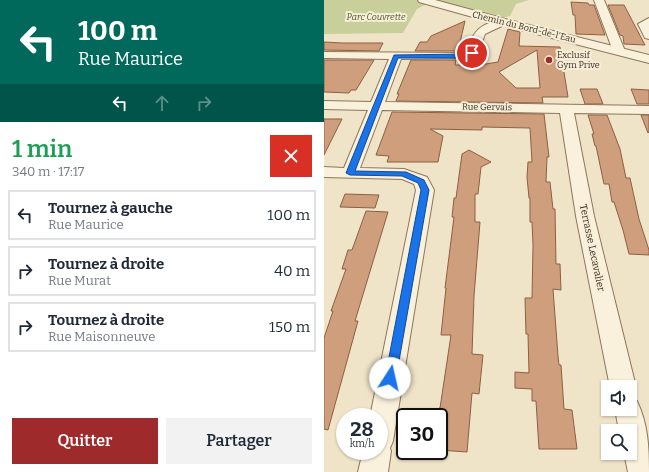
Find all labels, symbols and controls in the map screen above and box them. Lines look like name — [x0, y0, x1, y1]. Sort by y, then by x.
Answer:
street label: Chemin du Bord-de-l'Eau — [471, 9, 577, 45]
park label: Parc Couvrette — [347, 12, 406, 22]
text: 100 m — [78, 14, 157, 47]
icon: left — [12, 16, 64, 68]
pin — [455, 36, 489, 70]
icon: arrive — [461, 42, 483, 64]
text: Rue Maurice — [78, 48, 183, 70]
place label: Exclusif Gym Prive — [557, 50, 600, 70]
marker: Exclusif Gym Prive — [544, 55, 554, 65]
icon: left — [109, 92, 131, 114]
icon: ahead — [151, 92, 173, 114]
icon: right — [193, 92, 215, 114]
street label: Rue Gervais — [462, 102, 512, 112]
text: 1 min — [12, 135, 72, 163]
button: close — [270, 135, 312, 177]
text: 340 m · 17:17 — [12, 164, 84, 179]
text: Tournez à gauche — [48, 199, 173, 217]
street label: Terrasse Lecavalier — [577, 203, 607, 293]
icon: left — [14, 204, 36, 226]
text: 100 m — [267, 206, 310, 224]
text: Rue Maurice — [48, 217, 124, 232]
text: Tournez à droite — [48, 255, 164, 273]
icon: right — [14, 260, 36, 282]
text: 40 m — [274, 262, 310, 280]
text: Rue Murat — [48, 273, 111, 288]
text: Tournez à droite — [48, 311, 164, 329]
icon: right — [14, 316, 36, 338]
text: 150 m — [269, 318, 310, 336]
text: Rue Maisonneuve — [48, 329, 155, 344]
position arrow — [369, 357, 411, 399]
map controls — [601, 380, 637, 460]
button: sound — [601, 380, 637, 416]
speed limit sign: 30 — [396, 408, 448, 460]
text: 28 — [350, 417, 374, 441]
button: Quitter — [12, 418, 158, 464]
button: Partager — [166, 418, 312, 464]
button: search — [601, 424, 637, 460]
text: km/h — [350, 438, 374, 450]

